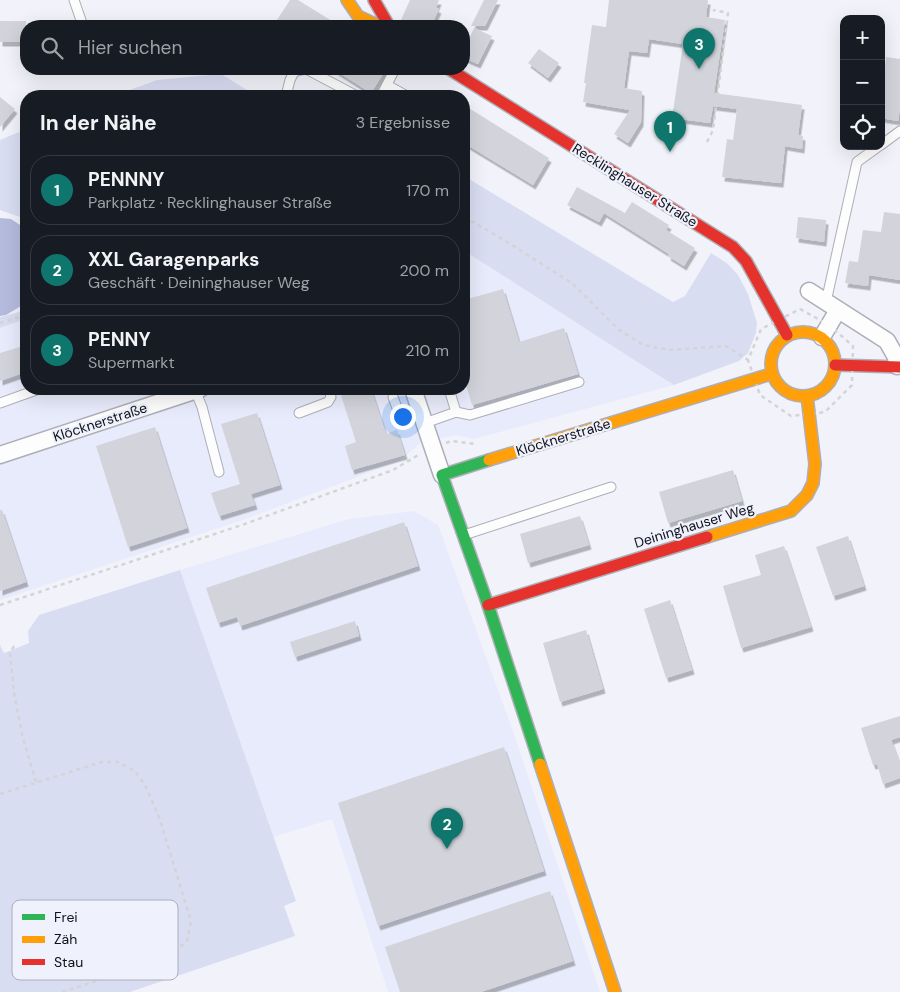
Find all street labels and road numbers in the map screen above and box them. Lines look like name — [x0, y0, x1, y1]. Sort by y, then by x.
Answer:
street label: Recklinghauser Straße — [569, 139, 701, 231]
street label: Klöcknerstraße — [51, 398, 149, 446]
street label: Klöcknerstraße — [514, 414, 612, 460]
street label: Deininghauser Weg — [632, 498, 756, 552]

